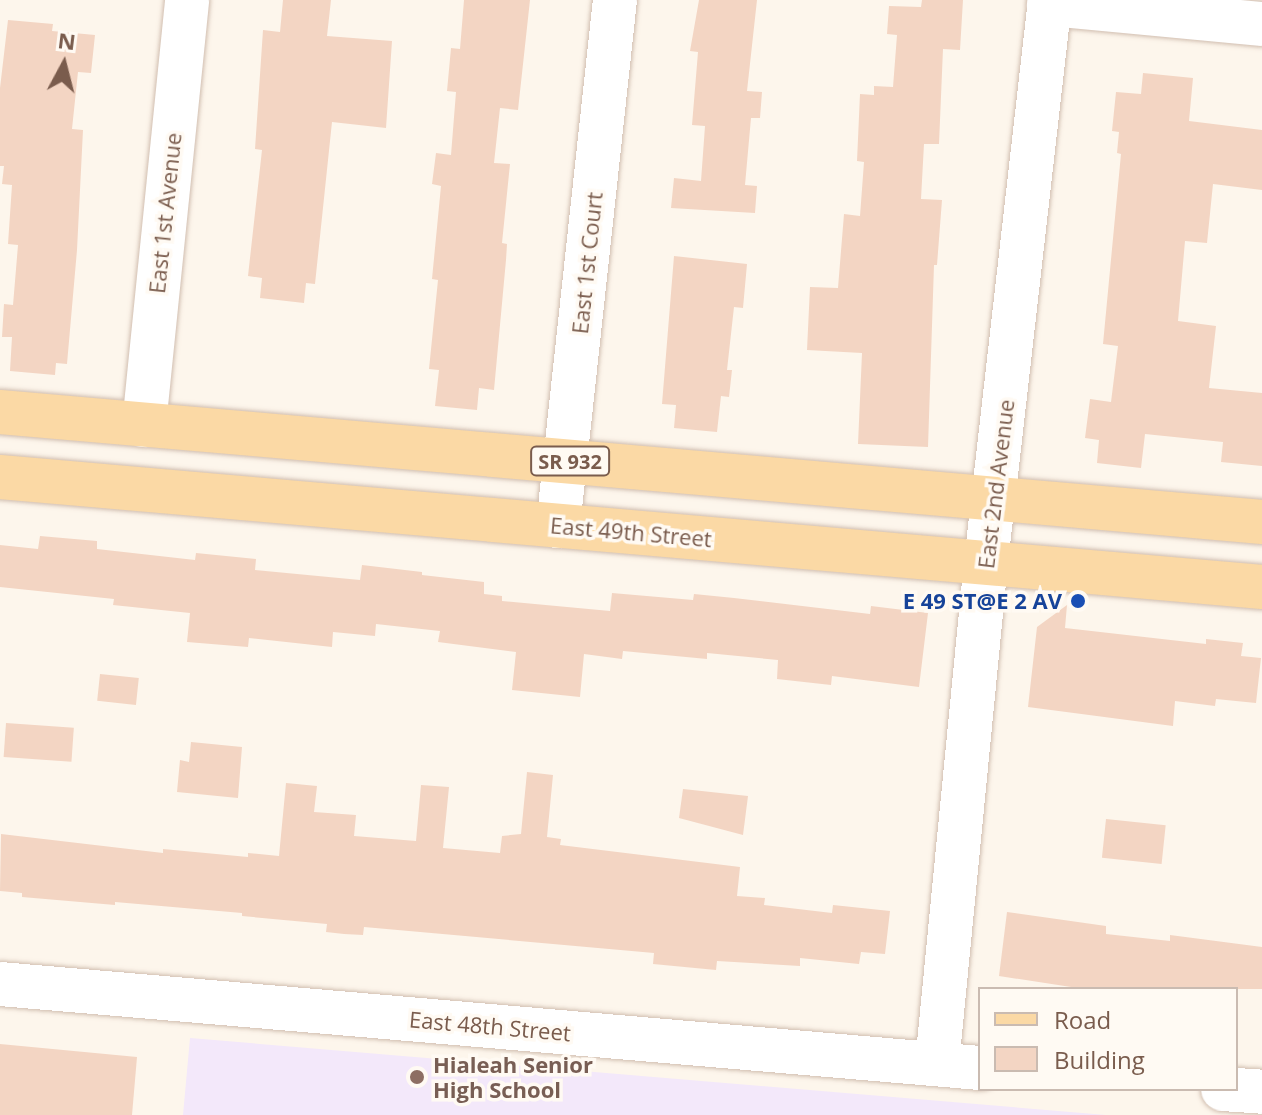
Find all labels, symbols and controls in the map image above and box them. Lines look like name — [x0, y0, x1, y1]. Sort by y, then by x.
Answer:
north arrow — [24, 24, 104, 104]
text: N — [56, 24, 78, 56]
street label: East 1st Avenue — [143, 131, 187, 295]
street label: East 1st Court — [566, 191, 608, 335]
street label: East 2nd Avenue — [973, 398, 1019, 570]
road number: SR 932 — [530, 445, 610, 477]
street label: East 49th Street — [549, 512, 713, 552]
place label: E 49 ST@E 2 AV — [903, 588, 1062, 614]
marker: E 49 ST@E 2 AV — [1069, 592, 1087, 610]
legend — [978, 987, 1238, 1091]
text: Road — [1054, 1003, 1111, 1036]
street label: East 48th Street — [408, 1006, 572, 1046]
text: Building — [1054, 1043, 1145, 1076]
place label: Hialeah Senior High School — [433, 1051, 593, 1102]
marker: Hialeah Senior High School — [408, 1068, 426, 1086]

